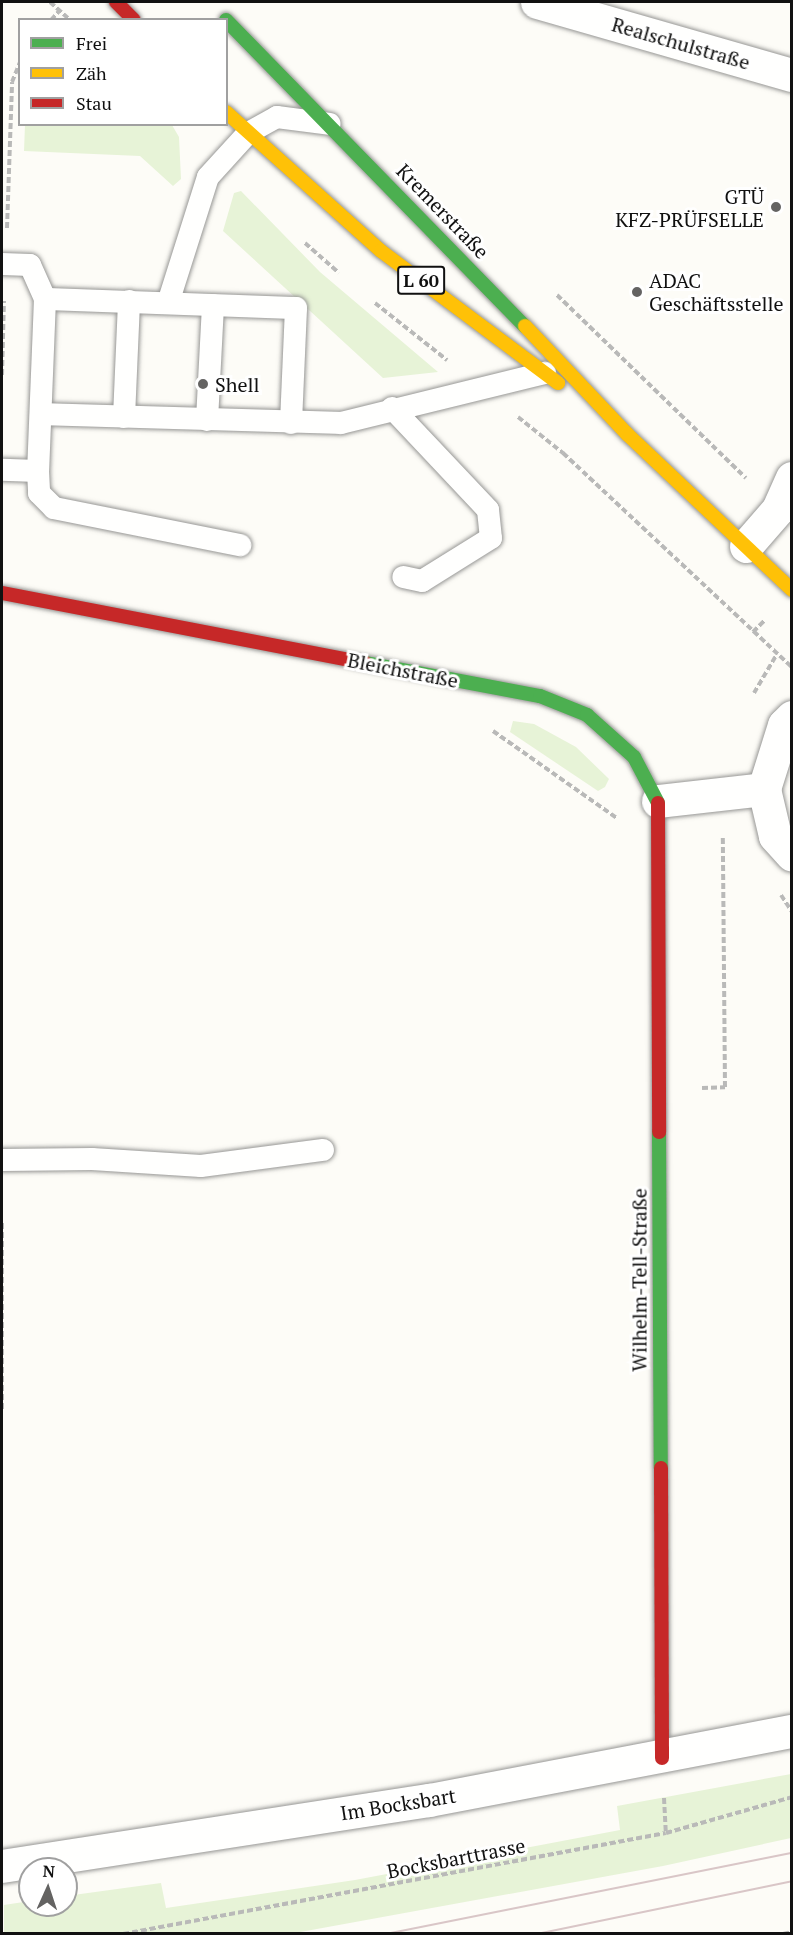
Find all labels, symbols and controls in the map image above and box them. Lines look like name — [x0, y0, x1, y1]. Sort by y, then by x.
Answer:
street label: Realschulstraße — [609, 12, 753, 74]
legend — [18, 18, 228, 126]
text: Frei — [76, 31, 107, 55]
text: Zäh — [76, 61, 107, 85]
text: Stau — [76, 91, 112, 115]
street label: Kremerstraße — [392, 159, 494, 263]
place label: GTÜ KFZ-PRÜFSELLE — [615, 184, 764, 231]
marker: GTÜ KFZ-PRÜFSELLE — [769, 200, 783, 214]
road number: L 60 — [397, 265, 445, 295]
place label: ADAC Geschäftsstelle — [649, 268, 784, 315]
marker: ADAC Geschäftsstelle — [630, 285, 644, 299]
place label: Shell — [215, 372, 260, 396]
marker: Shell — [196, 377, 210, 391]
street label: Bleichstraße — [346, 648, 460, 692]
street label: Wilhelm-Tell-Straße — [627, 1188, 651, 1372]
street label: Im Bocksbart — [338, 1783, 458, 1825]
street label: Bocksbarttrasse — [385, 1833, 527, 1883]
north arrow — [18, 1857, 78, 1917]
text: N — [42, 1860, 55, 1882]

